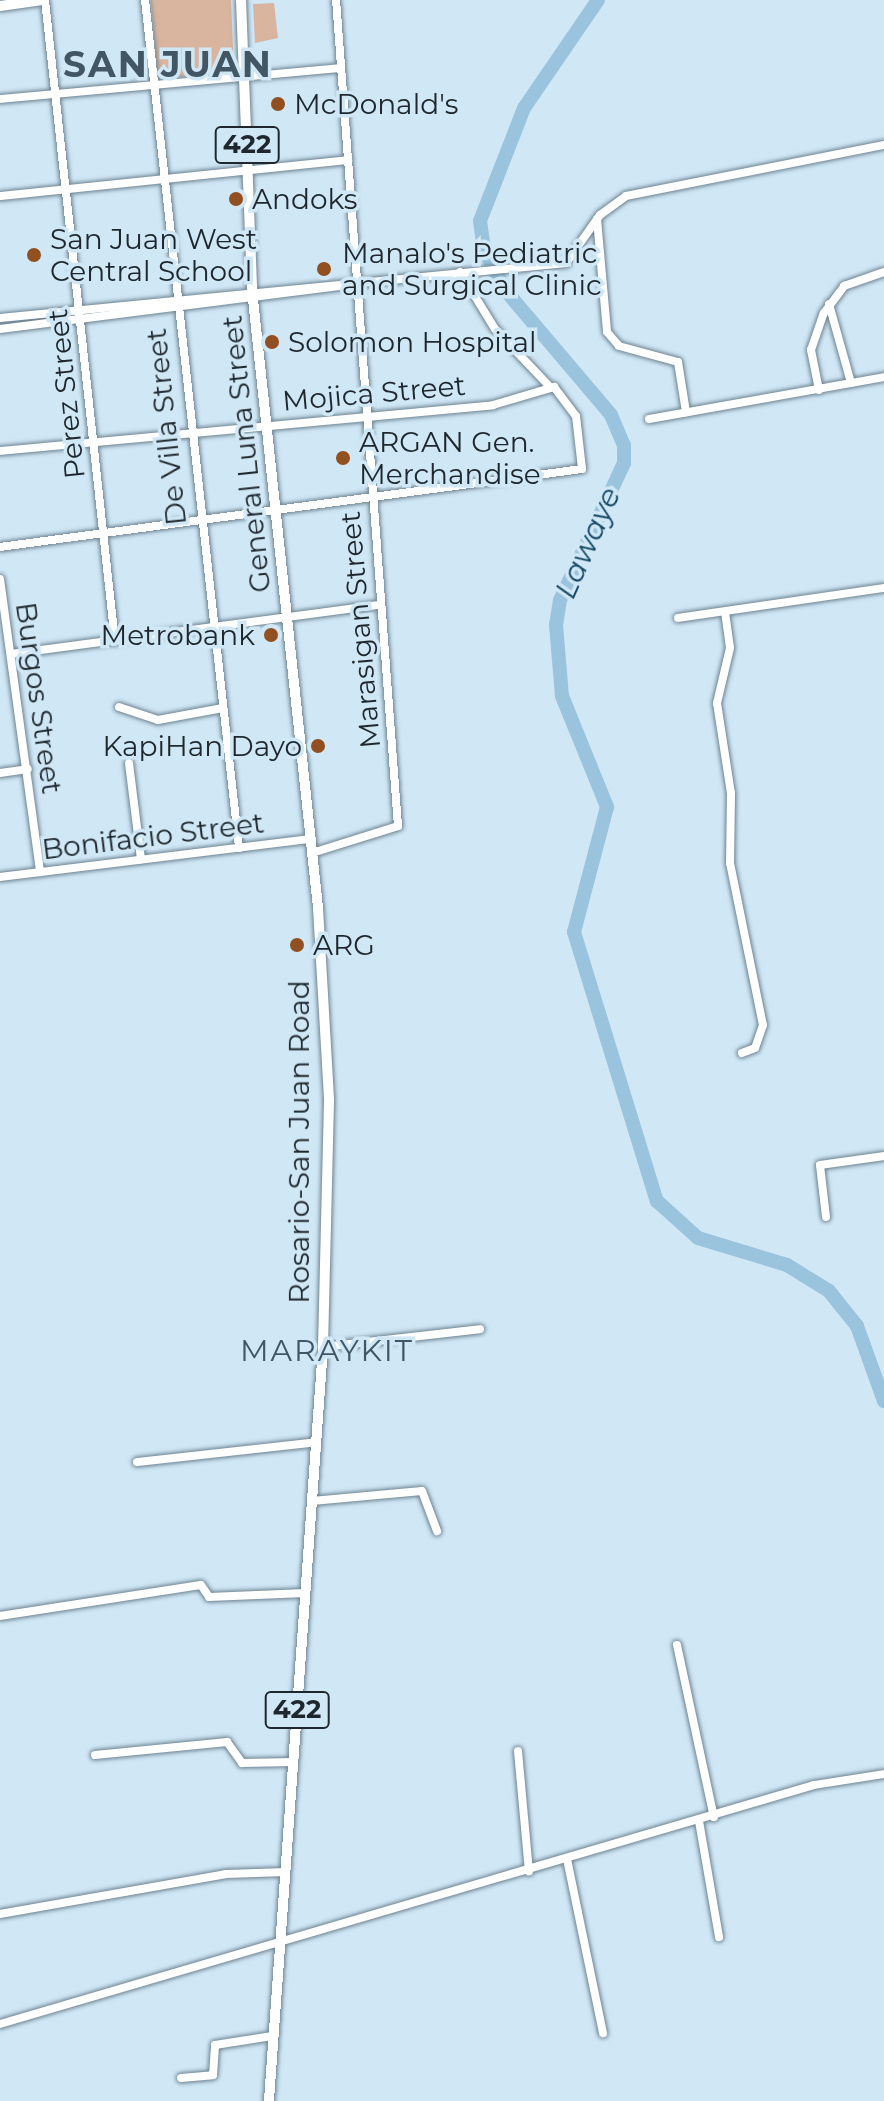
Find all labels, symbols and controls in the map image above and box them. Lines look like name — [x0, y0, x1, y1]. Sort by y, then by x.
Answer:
district label: SAN JUAN — [63, 43, 273, 87]
place label: McDonald's — [294, 87, 458, 121]
marker: McDonald's — [269, 95, 287, 113]
road number: 422 — [213, 123, 281, 167]
place label: Andoks — [252, 182, 358, 216]
marker: Andoks — [227, 190, 245, 208]
place label: San Juan West Central School — [50, 222, 257, 288]
place label: Manalo's Pediatric and Surgical Clinic — [342, 236, 602, 302]
marker: San Juan West Central School — [25, 246, 43, 264]
marker: Manalo's Pediatric and Surgical Clinic — [313, 258, 335, 280]
street label: Perez Street — [40, 307, 92, 481]
street label: General Luna Street — [215, 314, 277, 594]
place label: Solomon Hospital — [288, 325, 537, 359]
street label: De Villa Street — [139, 327, 193, 527]
marker: Solomon Hospital — [263, 333, 281, 351]
street label: Mojica Street — [281, 368, 467, 418]
place label: ARGAN Gen. Merchandise — [359, 425, 541, 491]
marker: ARGAN Gen. Merchandise — [334, 449, 352, 467]
water label: Lawaye — [548, 482, 628, 604]
street label: Marasigan Street — [333, 510, 387, 750]
street label: Burgos Street — [9, 600, 69, 796]
place label: Metrobank — [100, 618, 255, 652]
marker: Metrobank — [262, 626, 280, 644]
place label: KapiHan Dayo — [102, 729, 302, 763]
marker: KapiHan Dayo — [309, 737, 327, 755]
street label: Bonifacio Street — [40, 806, 266, 866]
place label: ARG — [313, 928, 375, 962]
marker: ARG — [288, 936, 306, 954]
street label: Rosario-San Juan Road — [282, 980, 316, 1304]
district label: MARAYKIT — [240, 1333, 414, 1369]
road number: 422 — [263, 1688, 331, 1732]

